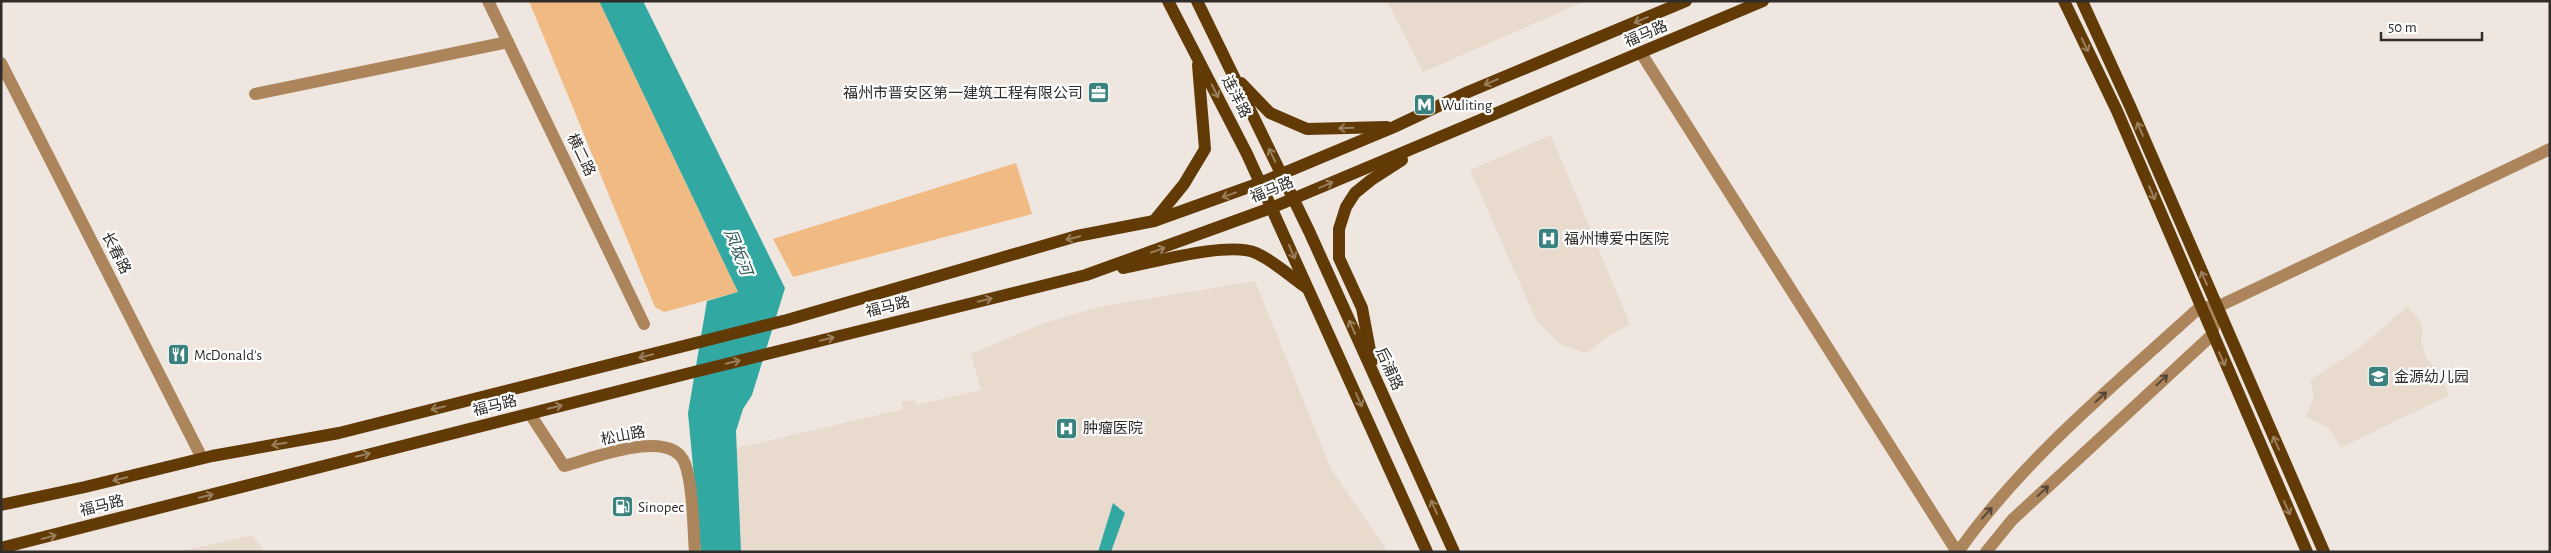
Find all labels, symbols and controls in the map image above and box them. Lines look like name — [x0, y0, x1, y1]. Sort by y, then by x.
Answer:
scale bar — [2381, 10, 2482, 42]
one-way arrow — [1634, 16, 1649, 25]
street label: 福马路 — [1622, 17, 1670, 50]
text: 50 m — [2388, 20, 2417, 35]
one-way arrow — [2081, 37, 2090, 52]
street label: 连洋路 — [1219, 73, 1254, 120]
one-way arrow — [1484, 78, 1499, 88]
office icon: 福州市晋安区第一建筑工程有限公司 — [1087, 81, 1111, 105]
place label: 福州市晋安区第一建筑工程有限公司 — [843, 84, 1083, 101]
one-way arrow — [1210, 84, 1220, 99]
metro station icon: Wuliting — [1413, 93, 1437, 117]
place label: Wuliting — [1441, 98, 1493, 113]
one-way arrow — [2135, 122, 2145, 137]
one-way arrow — [1338, 123, 1354, 133]
street label: 横二路 — [564, 131, 599, 179]
one-way arrow — [1267, 148, 1276, 163]
street label: 福马路 — [1248, 174, 1296, 205]
one-way arrow — [1318, 180, 1333, 190]
one-way arrow — [2148, 185, 2157, 200]
one-way arrow — [1222, 191, 1237, 200]
water label: 凤坂河 — [722, 226, 756, 280]
hospital icon: 福州博爱中医院 — [1536, 227, 1560, 251]
street label: 长春路 — [99, 229, 134, 276]
place label: 福州博爱中医院 — [1564, 230, 1669, 247]
one-way arrow — [1065, 233, 1081, 243]
one-way arrow — [1149, 244, 1165, 254]
one-way arrow — [1288, 244, 1298, 259]
one-way arrow — [2199, 271, 2209, 286]
street label: 福马路 — [864, 293, 912, 320]
one-way arrow — [977, 295, 993, 304]
one-way arrow — [1347, 320, 1357, 335]
one-way arrow — [819, 334, 835, 343]
restaurant icon: McDonald's — [166, 343, 190, 367]
street label: 后浦路 — [1373, 345, 1407, 393]
place label: McDonald's — [194, 348, 262, 363]
one-way arrow — [2218, 351, 2228, 366]
one-way arrow — [638, 352, 654, 361]
one-way arrow — [724, 357, 740, 366]
school or university icon: 金源幼儿园 — [2366, 365, 2390, 389]
place label: 金源幼儿园 — [2394, 369, 2469, 385]
one-way arrow — [2156, 374, 2169, 386]
one-way arrow — [2095, 391, 2108, 403]
street label: 福马路 — [471, 392, 519, 419]
one-way arrow — [1354, 393, 1364, 408]
one-way arrow — [546, 402, 562, 412]
one-way arrow — [430, 404, 446, 414]
hospital icon: 肿瘤医院 — [1055, 416, 1079, 440]
place label: 肿瘤医院 — [1083, 420, 1143, 436]
street label: 松山路 — [599, 423, 647, 448]
one-way arrow — [2271, 436, 2281, 451]
one-way arrow — [271, 439, 287, 449]
one-way arrow — [355, 450, 371, 460]
one-way arrow — [113, 475, 129, 484]
one-way arrow — [2037, 485, 2049, 497]
one-way arrow — [197, 491, 213, 500]
street label: 福马路 — [78, 492, 126, 519]
fuel station icon: Sinopec — [610, 495, 634, 519]
place label: Sinopec — [638, 500, 684, 515]
one-way arrow — [1428, 500, 1438, 515]
one-way arrow — [2283, 500, 2293, 515]
one-way arrow — [1981, 506, 1993, 519]
one-way arrow — [40, 531, 56, 541]

